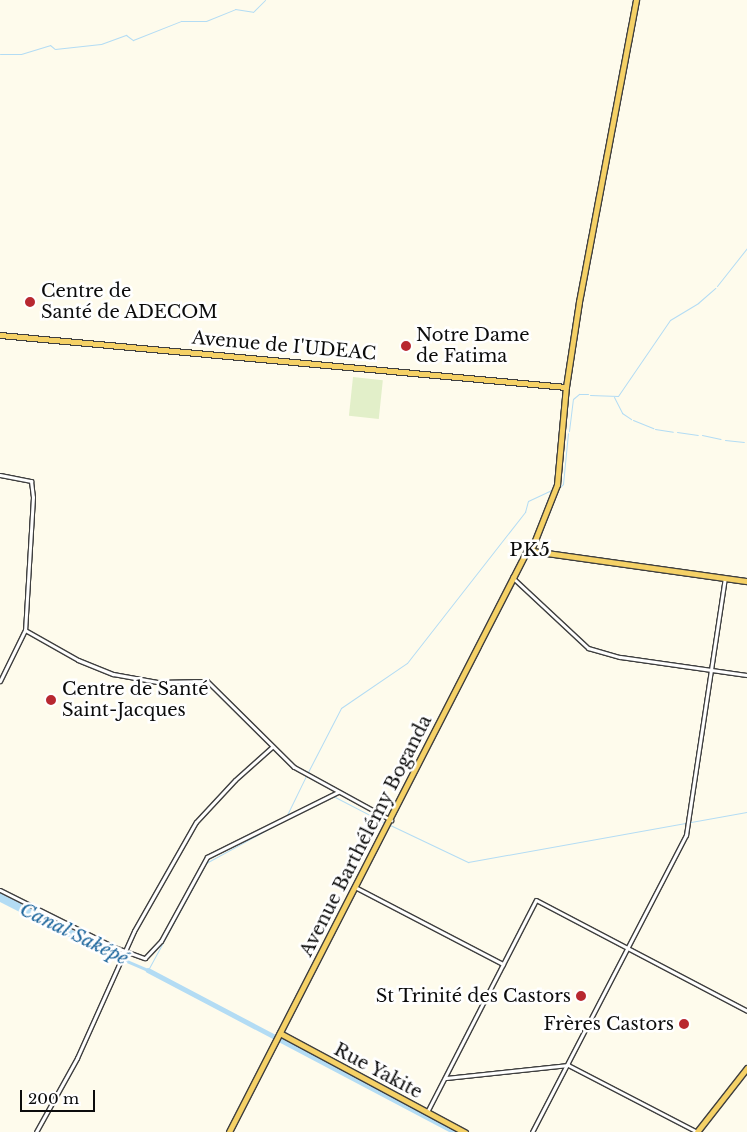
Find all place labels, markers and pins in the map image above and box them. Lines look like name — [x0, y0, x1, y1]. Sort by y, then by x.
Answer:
place label: Centre de Santé de ADECOM — [41, 281, 218, 324]
marker: Centre de Santé de ADECOM — [23, 295, 37, 309]
place label: Notre Dame de Fatima — [416, 325, 530, 368]
marker: Notre Dame de Fatima — [400, 340, 412, 352]
place label: Centre de Santé Saint-Jacques — [62, 679, 209, 722]
marker: Centre de Santé Saint-Jacques — [44, 693, 58, 707]
place label: St Trinité des Castors — [375, 985, 571, 1007]
marker: St Trinité des Castors — [575, 990, 587, 1002]
place label: Frères Castors — [543, 1013, 674, 1035]
marker: Frères Castors — [678, 1018, 690, 1030]

